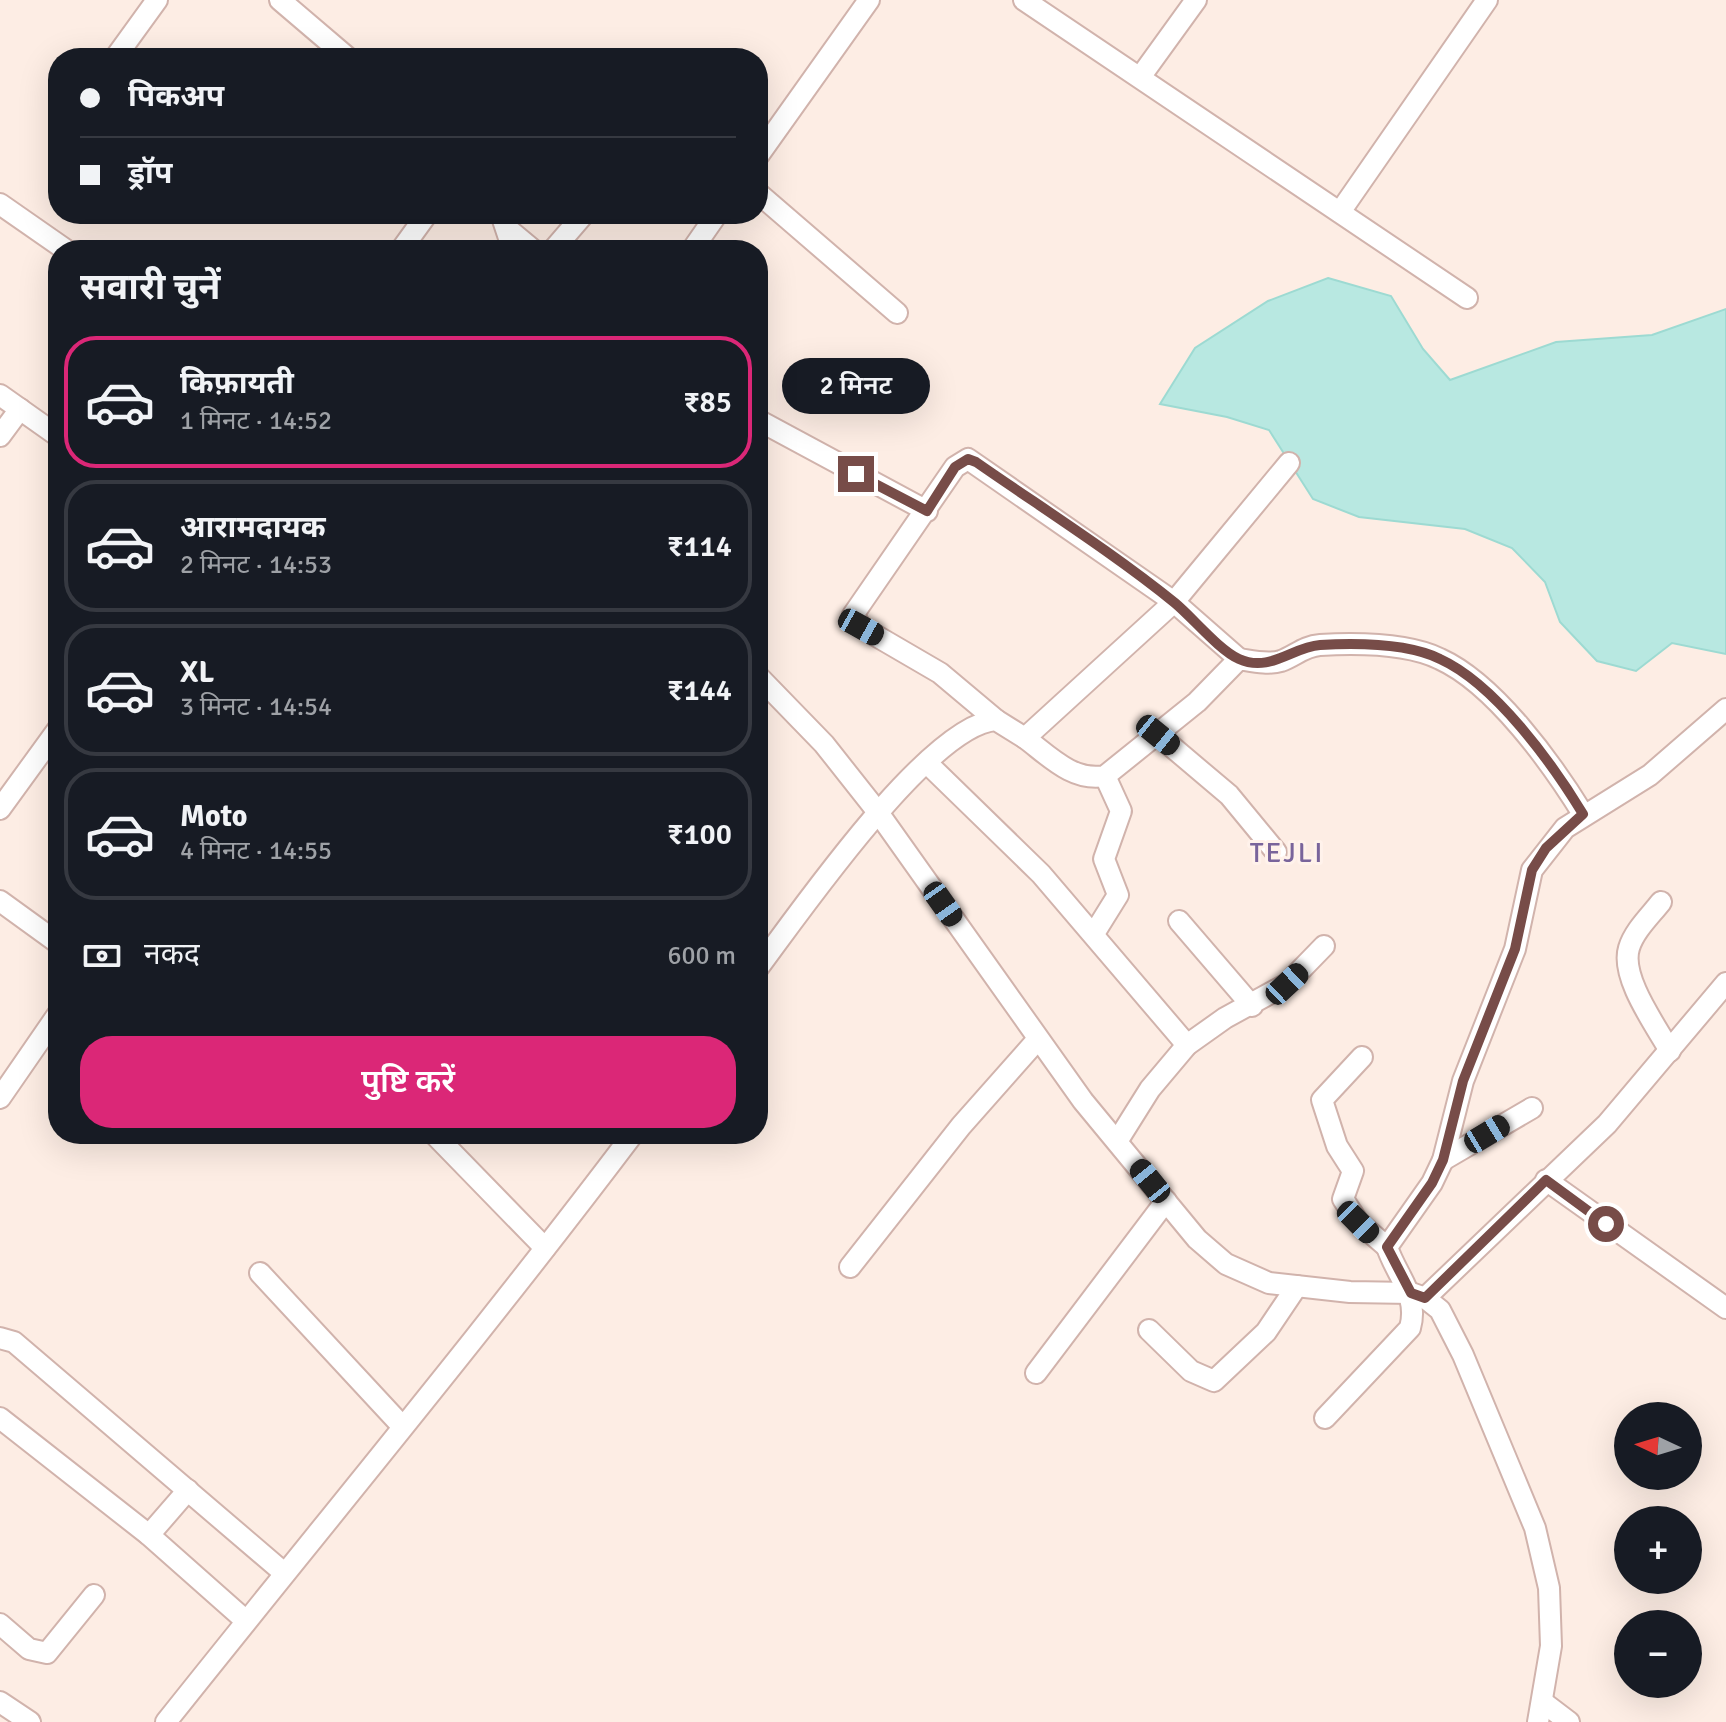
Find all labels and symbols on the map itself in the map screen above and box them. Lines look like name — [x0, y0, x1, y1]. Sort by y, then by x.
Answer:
callout: 2 मिनट — [782, 358, 930, 414]
route end — [838, 456, 874, 492]
car — [834, 605, 888, 649]
car — [1132, 711, 1184, 759]
district label: TEJLI — [1250, 836, 1324, 870]
car — [919, 877, 967, 931]
car — [1261, 959, 1313, 1009]
car — [1460, 1111, 1514, 1157]
car — [1126, 1155, 1174, 1207]
car — [1333, 1197, 1383, 1247]
route start — [1588, 1206, 1624, 1242]
north arrow — [1614, 1402, 1702, 1490]

